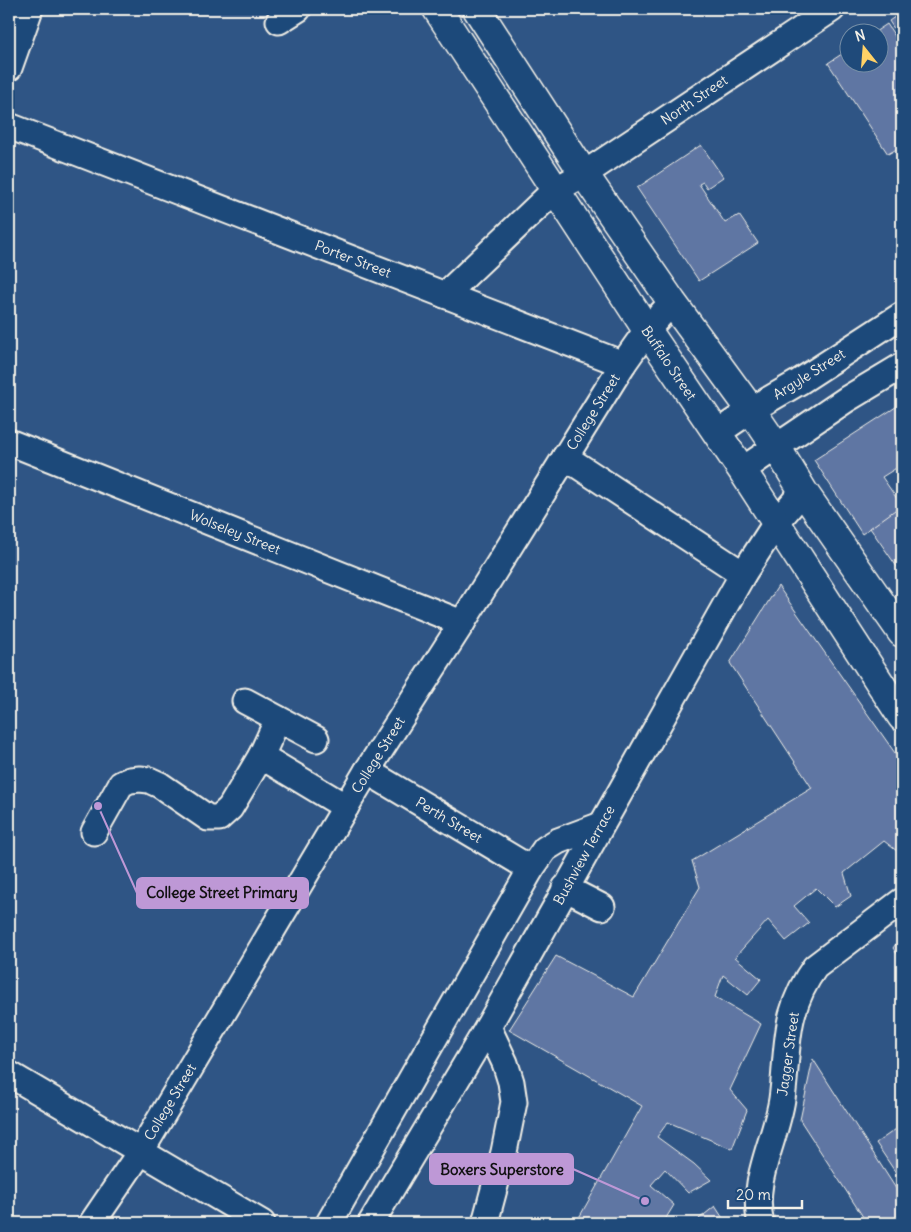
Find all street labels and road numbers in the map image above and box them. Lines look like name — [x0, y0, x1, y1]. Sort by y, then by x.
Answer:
street label: North Street — [657, 71, 731, 129]
street label: Porter Street — [312, 236, 394, 282]
street label: Buffalo Street — [637, 322, 701, 404]
street label: Argyle Street — [770, 345, 849, 403]
street label: College Street — [562, 370, 624, 454]
street label: Wolseley Street — [187, 506, 283, 559]
street label: College Street — [347, 713, 409, 797]
street label: Perth Street — [412, 793, 486, 847]
street label: Bushview Terrace — [549, 802, 619, 908]
street label: Jagger Street — [773, 1011, 803, 1097]
street label: College Street — [140, 1060, 200, 1144]

